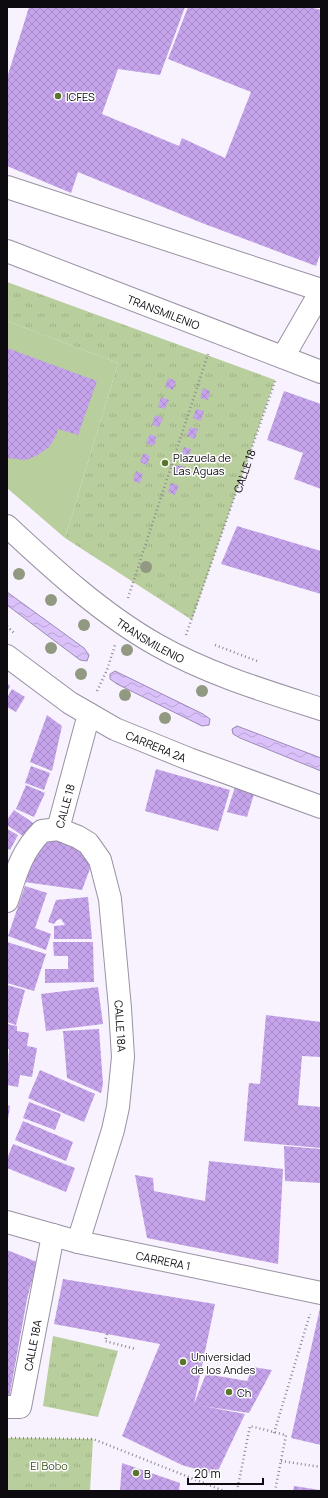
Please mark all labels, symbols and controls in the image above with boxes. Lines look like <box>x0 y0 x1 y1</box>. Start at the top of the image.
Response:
place label: ICFES <box>66 89 95 104</box>
marker: ICFES <box>53 91 63 101</box>
street label: TRANSMILENIO <box>125 291 202 332</box>
street label: CALLE 18 <box>229 447 258 495</box>
place label: Plazuela de Las Aguas <box>173 450 232 478</box>
marker: Plazuela de Las Aguas <box>160 458 170 468</box>
street label: TRANSMILENIO <box>114 614 187 666</box>
street label: CARRERA 2A <box>124 727 189 765</box>
street label: CALLE 18 <box>51 782 77 830</box>
street label: CALLE 18A <box>112 999 130 1052</box>
street label: CARRERA 1 <box>135 1247 192 1273</box>
street label: CALLE 18A <box>20 1318 44 1372</box>
place label: Universidad de los Andes <box>191 1349 256 1377</box>
marker: Universidad de los Andes <box>178 1357 188 1367</box>
place label: Ch <box>237 1385 251 1400</box>
marker: Ch <box>224 1387 234 1397</box>
park label: El Bobo <box>30 1458 68 1473</box>
scale bar <box>188 1460 263 1486</box>
text: 20 m <box>194 1465 221 1482</box>
place label: B <box>144 1466 151 1481</box>
marker: B <box>131 1468 141 1478</box>

